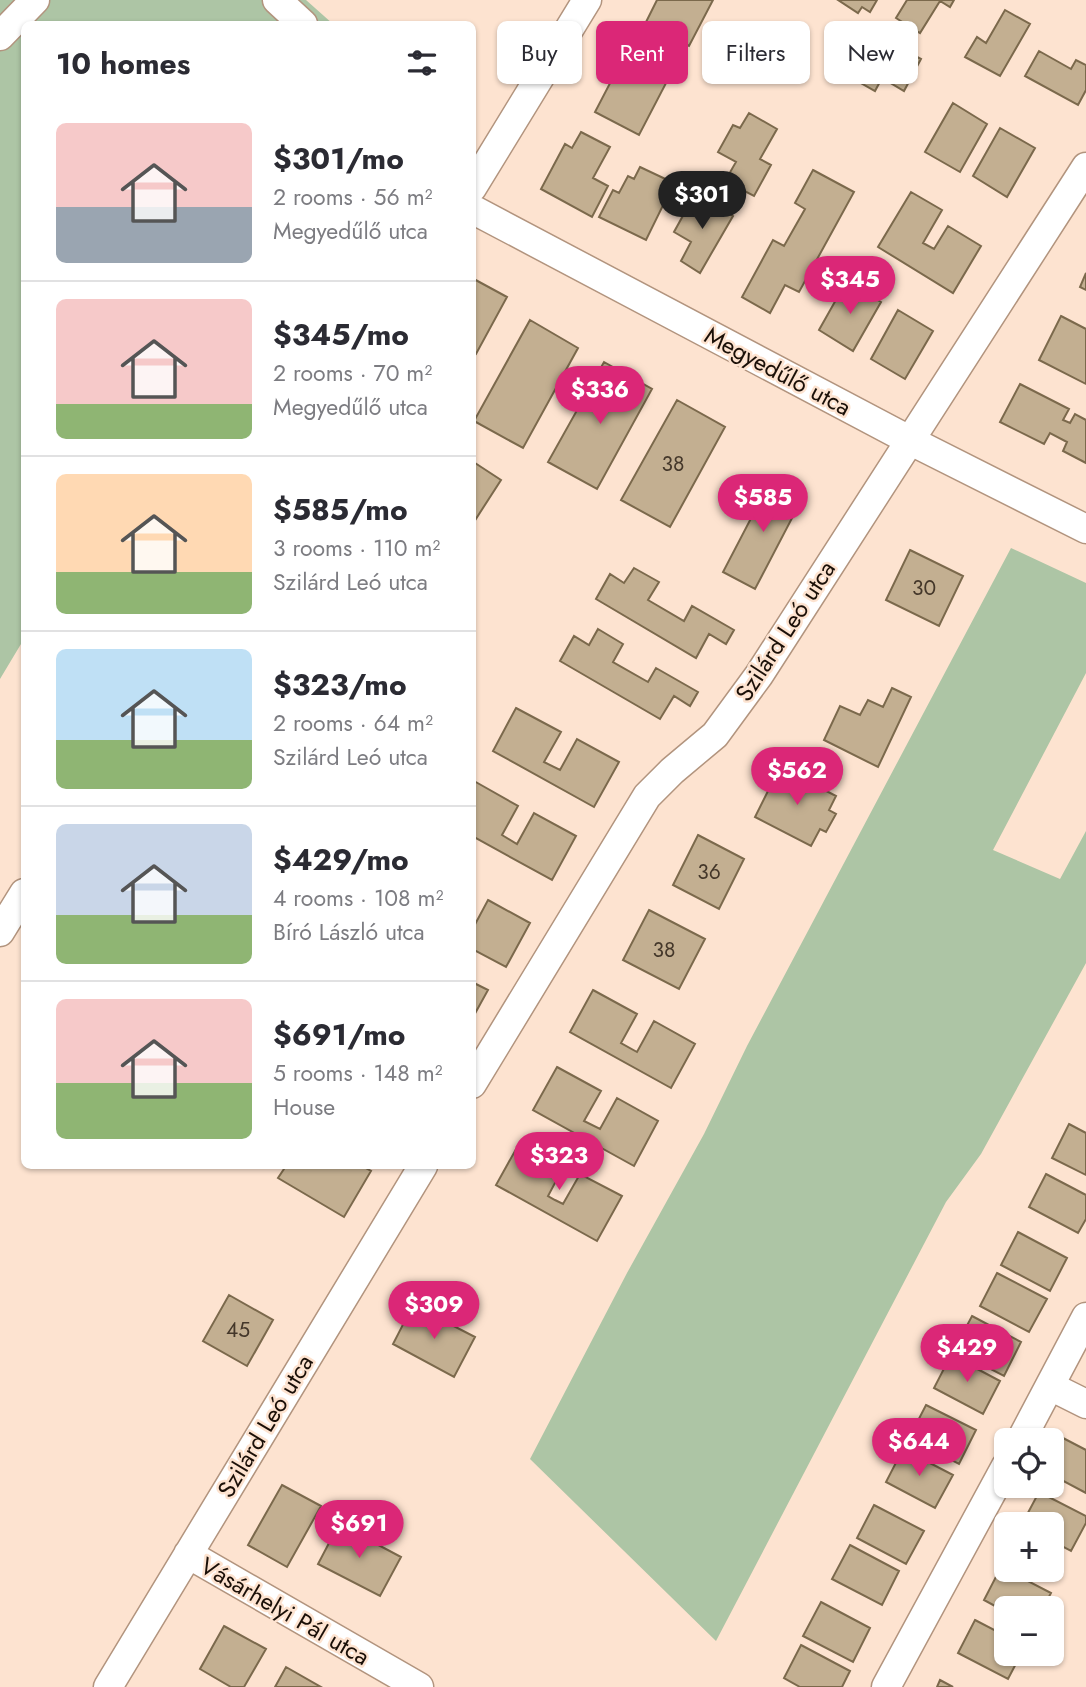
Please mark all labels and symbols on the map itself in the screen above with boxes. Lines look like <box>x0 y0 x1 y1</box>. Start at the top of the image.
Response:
pin: $301 <box>661 172 743 231</box>
pin: $345 <box>809 256 891 316</box>
street label: Megyedűlő utca <box>698 318 858 424</box>
pin: $336 <box>559 366 641 426</box>
house number: 38 <box>662 449 684 479</box>
pin: $585 <box>722 475 804 534</box>
street label: Szilárd Leó utca <box>726 554 844 708</box>
house number: 30 <box>912 573 936 603</box>
pin: $562 <box>756 748 838 807</box>
house number: 36 <box>697 857 721 887</box>
house number: 38 <box>653 935 675 965</box>
pin: $323 <box>518 1132 600 1192</box>
pin: $309 <box>393 1282 475 1341</box>
house number: 45 <box>226 1315 250 1345</box>
pin: $429 <box>926 1324 1008 1384</box>
street label: Szilárd Leó utca <box>208 1348 322 1504</box>
pin: $644 <box>878 1418 960 1478</box>
pin: $691 <box>318 1500 400 1560</box>
street label: Vásárhelyi Pál utca <box>194 1548 376 1674</box>

